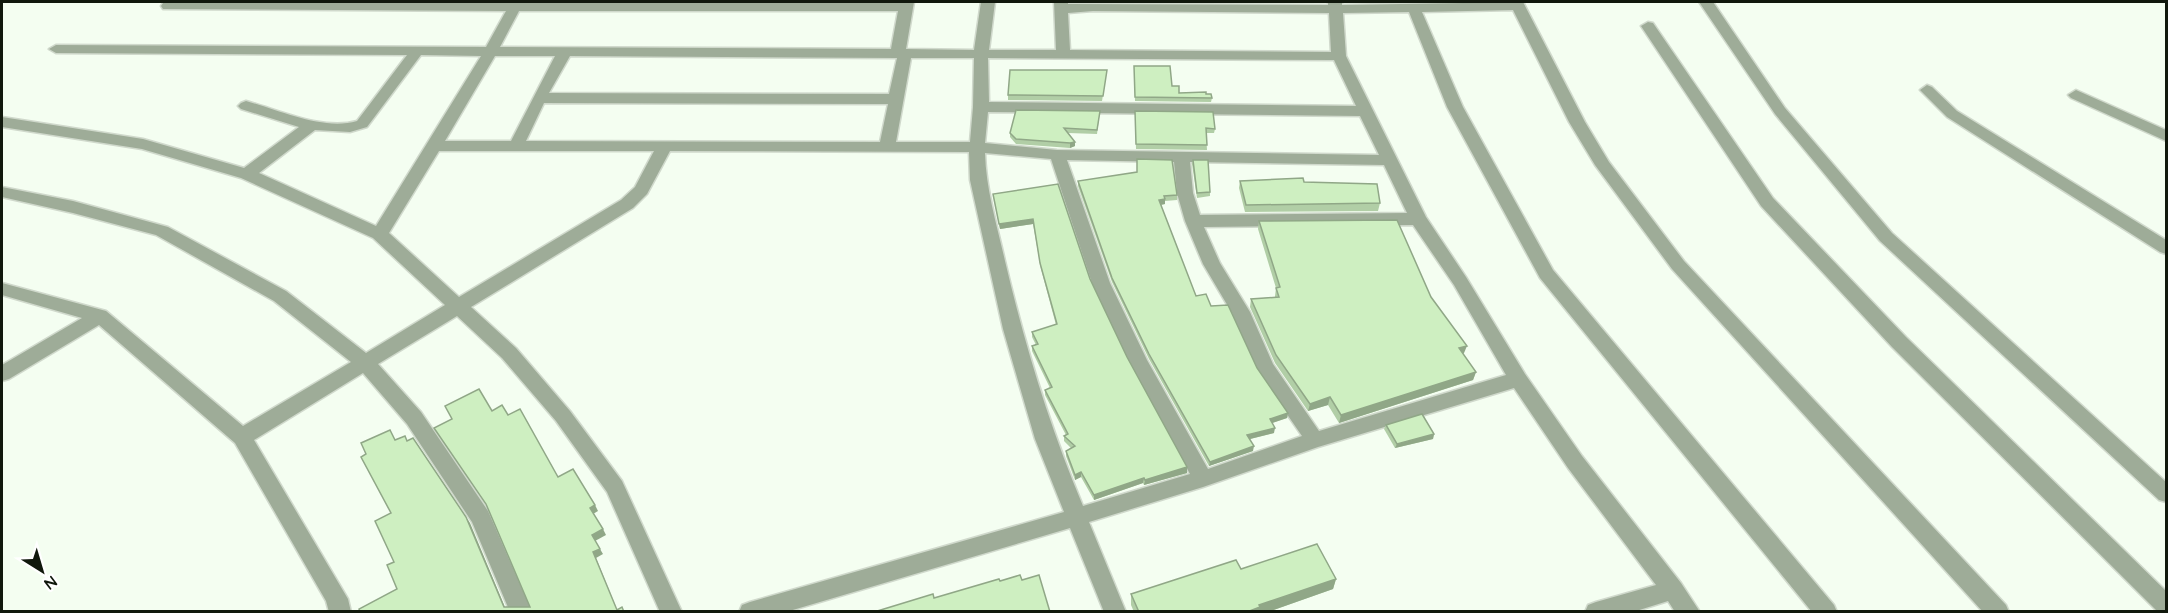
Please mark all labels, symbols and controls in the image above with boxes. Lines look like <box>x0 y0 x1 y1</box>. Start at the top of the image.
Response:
north arrow <box>12 541 72 601</box>
text: N <box>40 571 62 595</box>

